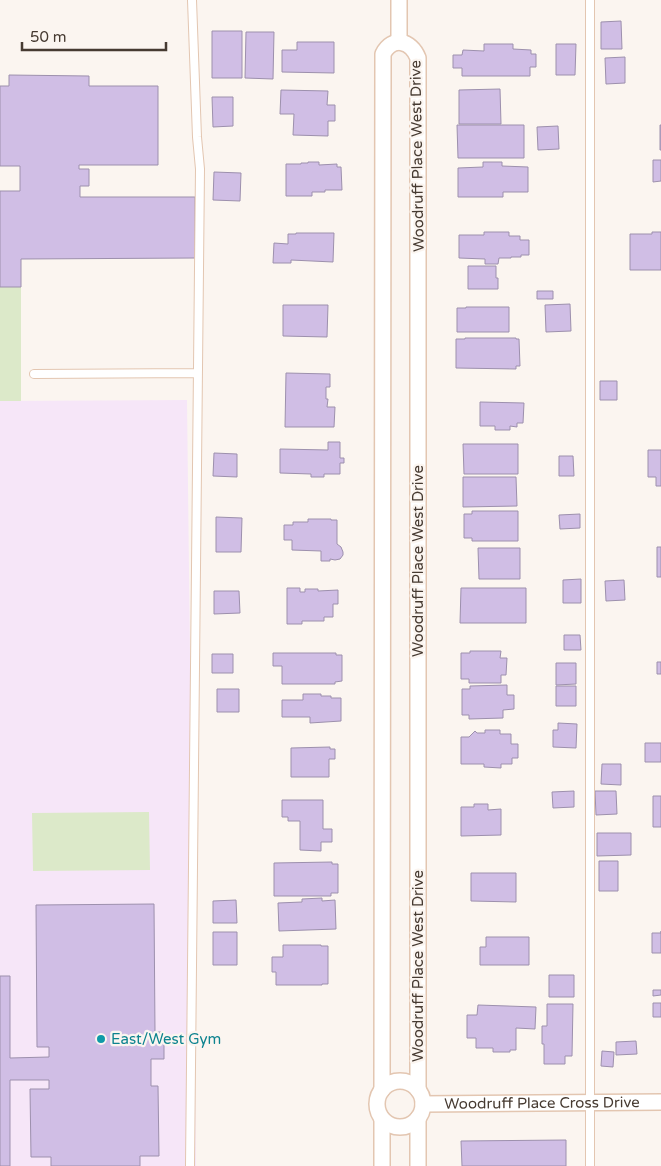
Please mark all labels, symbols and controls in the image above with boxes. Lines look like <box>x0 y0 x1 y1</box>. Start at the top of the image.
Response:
scale bar <box>22 20 166 52</box>
text: 50 m <box>30 28 67 46</box>
street label: Woodruff Place West Drive <box>406 60 428 252</box>
street label: Woodruff Place West Drive <box>409 465 427 657</box>
street label: Woodruff Place West Drive <box>409 870 427 1062</box>
place label: East/West Gym <box>111 1030 221 1048</box>
marker: East/West Gym <box>95 1033 107 1045</box>
street label: Woodruff Place Cross Drive <box>444 1093 640 1113</box>

